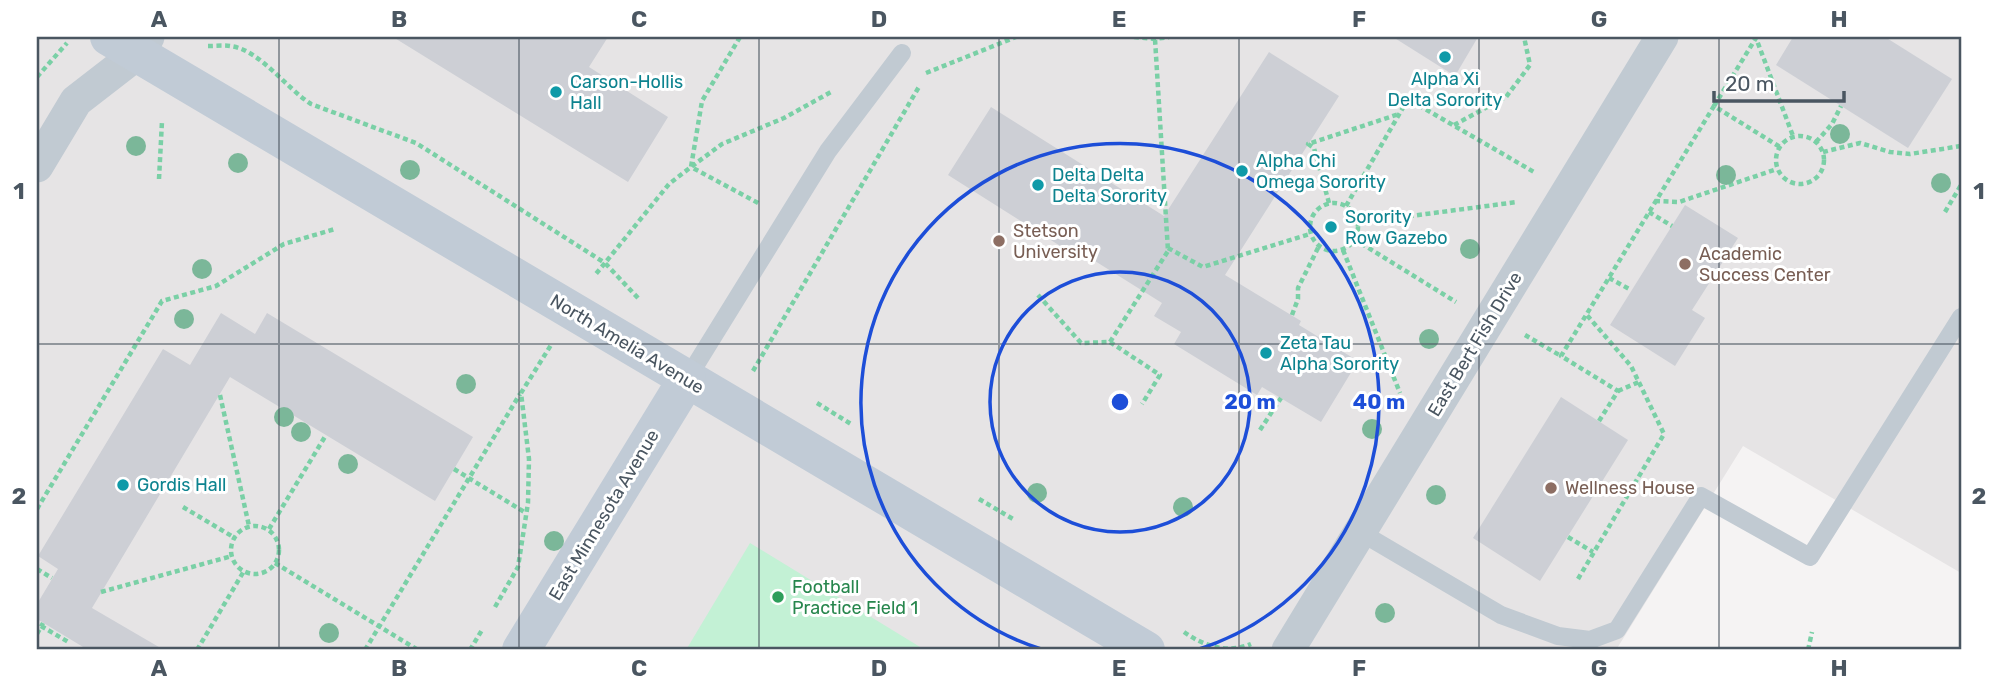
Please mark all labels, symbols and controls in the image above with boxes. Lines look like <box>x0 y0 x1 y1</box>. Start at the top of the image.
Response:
text: A <box>151 5 168 33</box>
text: B <box>391 5 407 33</box>
text: C <box>631 5 647 33</box>
text: D <box>871 5 887 33</box>
text: E <box>1112 5 1126 33</box>
text: F <box>1352 5 1366 33</box>
text: G <box>1591 5 1607 33</box>
text: H <box>1830 5 1848 33</box>
marker: Alpha Xi Delta Sorority <box>1437 49 1453 65</box>
scale bar <box>1714 60 1844 104</box>
place label: Alpha Xi Delta Sorority <box>1388 68 1503 111</box>
place label: Carson-Hollis Hall <box>570 71 683 114</box>
text: 20 m <box>1725 71 1774 96</box>
marker: Carson-Hollis Hall <box>548 84 564 100</box>
place label: Alpha Chi Omega Sorority <box>1256 150 1386 193</box>
marker: Alpha Chi Omega Sorority <box>1234 163 1250 179</box>
place label: Delta Delta Delta Sorority <box>1052 164 1167 207</box>
text: 1 <box>13 177 25 205</box>
marker: Delta Delta Delta Sorority <box>1030 177 1046 193</box>
text: 1 <box>1973 177 1985 205</box>
place label: Sorority Row Gazebo <box>1345 206 1448 249</box>
marker: Sorority Row Gazebo <box>1323 219 1339 235</box>
place label: Stetson University <box>1013 220 1098 263</box>
marker: Stetson University <box>991 233 1007 249</box>
place label: Academic Success Center <box>1699 243 1831 286</box>
marker: Academic Success Center <box>1677 256 1693 272</box>
street label: East Bert Fish Drive <box>1423 268 1527 420</box>
street label: North Amelia Avenue <box>546 289 708 399</box>
place label: Zeta Tau Alpha Sorority <box>1280 332 1399 375</box>
marker: Zeta Tau Alpha Sorority <box>1258 345 1274 361</box>
text: 20 m <box>1224 389 1276 414</box>
text: 40 m <box>1353 389 1405 414</box>
centre of rings <box>1108 390 1132 414</box>
street label: East Minnesota Avenue <box>544 426 664 604</box>
place label: Gordis Hall <box>137 474 226 496</box>
marker: Gordis Hall <box>115 477 131 493</box>
place label: Wellness House <box>1565 477 1695 499</box>
marker: Wellness House <box>1543 480 1559 496</box>
text: 2 <box>12 482 26 510</box>
text: 2 <box>1972 482 1986 510</box>
place label: Football Practice Field 1 <box>792 576 918 619</box>
marker: Football Practice Field 1 <box>770 589 786 605</box>
text: A <box>151 654 168 682</box>
text: B <box>391 654 407 682</box>
text: C <box>631 654 647 682</box>
text: D <box>871 654 887 682</box>
text: E <box>1112 654 1126 682</box>
text: F <box>1352 654 1366 682</box>
text: G <box>1591 654 1607 682</box>
text: H <box>1830 654 1848 682</box>

